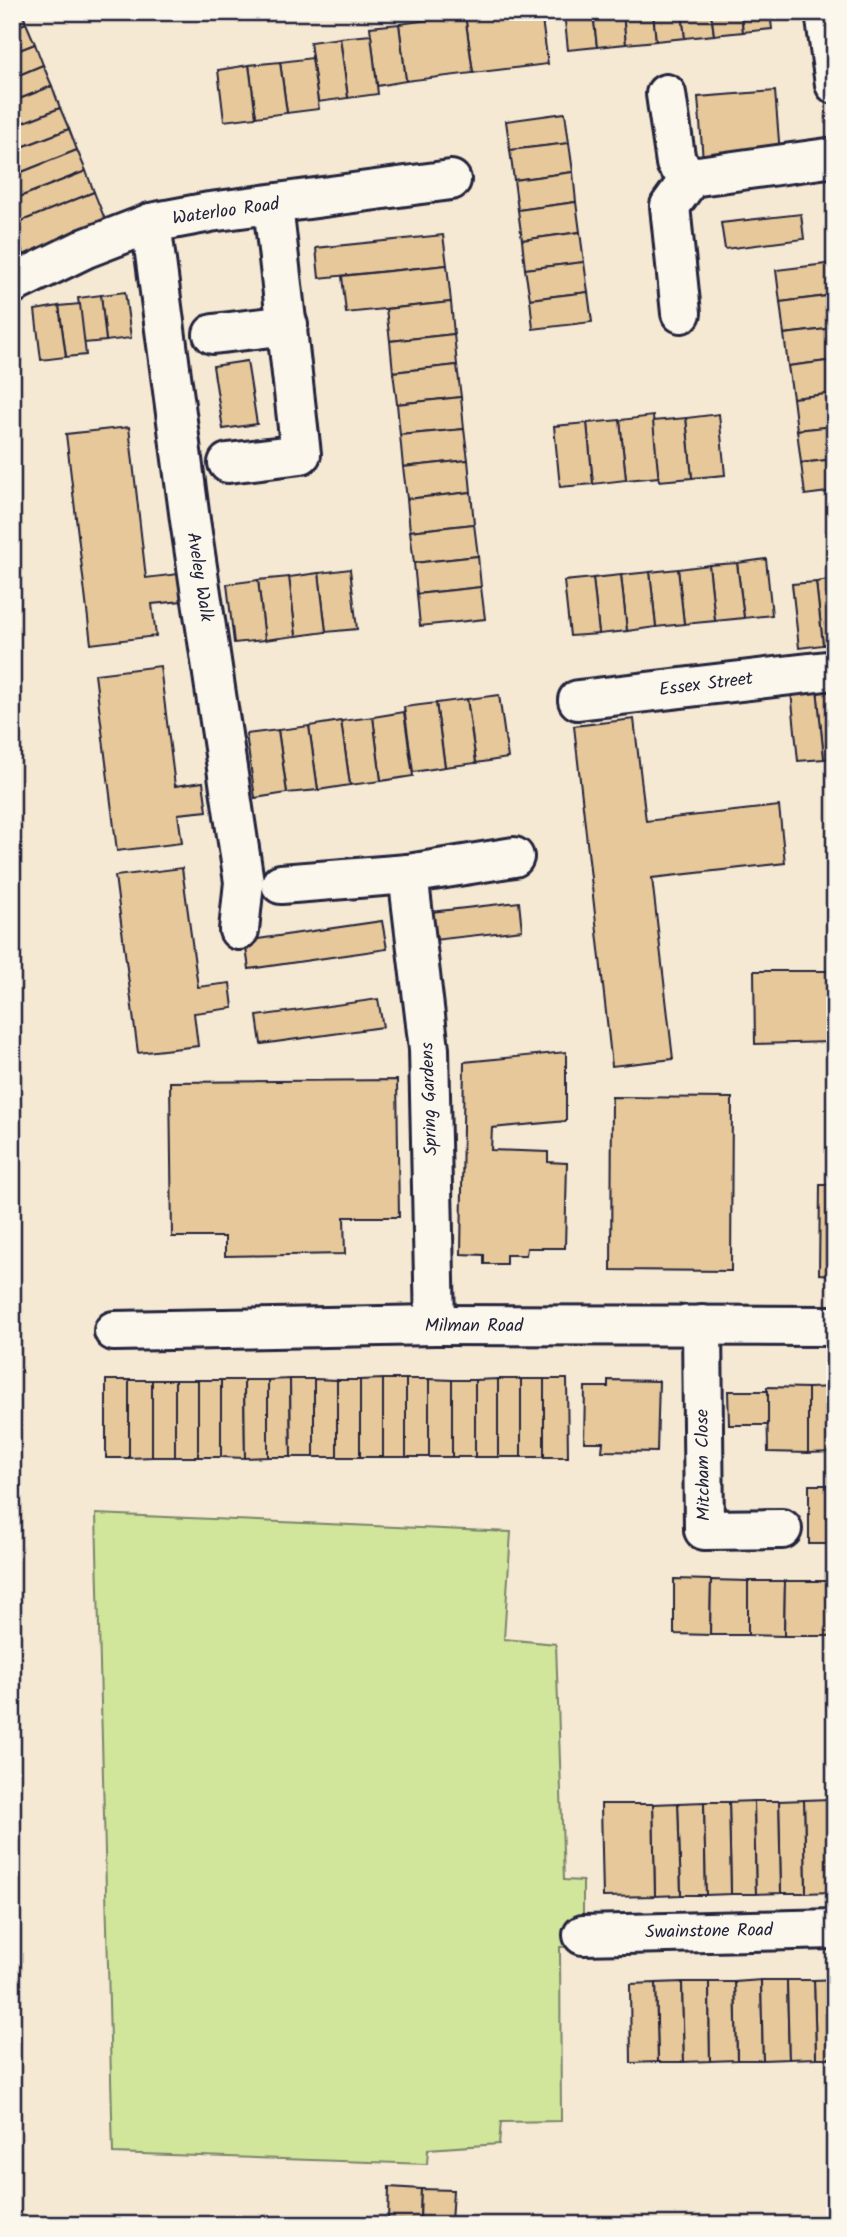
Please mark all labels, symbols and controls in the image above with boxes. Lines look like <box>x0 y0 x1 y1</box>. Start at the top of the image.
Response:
street label: Waterloo Road <box>171 190 282 234</box>
street label: Aveley Walk <box>178 530 220 624</box>
street label: Essex Street <box>657 665 756 705</box>
street label: Spring Gardens <box>414 1041 446 1156</box>
street label: Milman Road <box>425 1312 524 1341</box>
street label: Mitcham Close <box>689 1409 719 1521</box>
street label: Swainstone Road <box>645 1916 774 1948</box>

